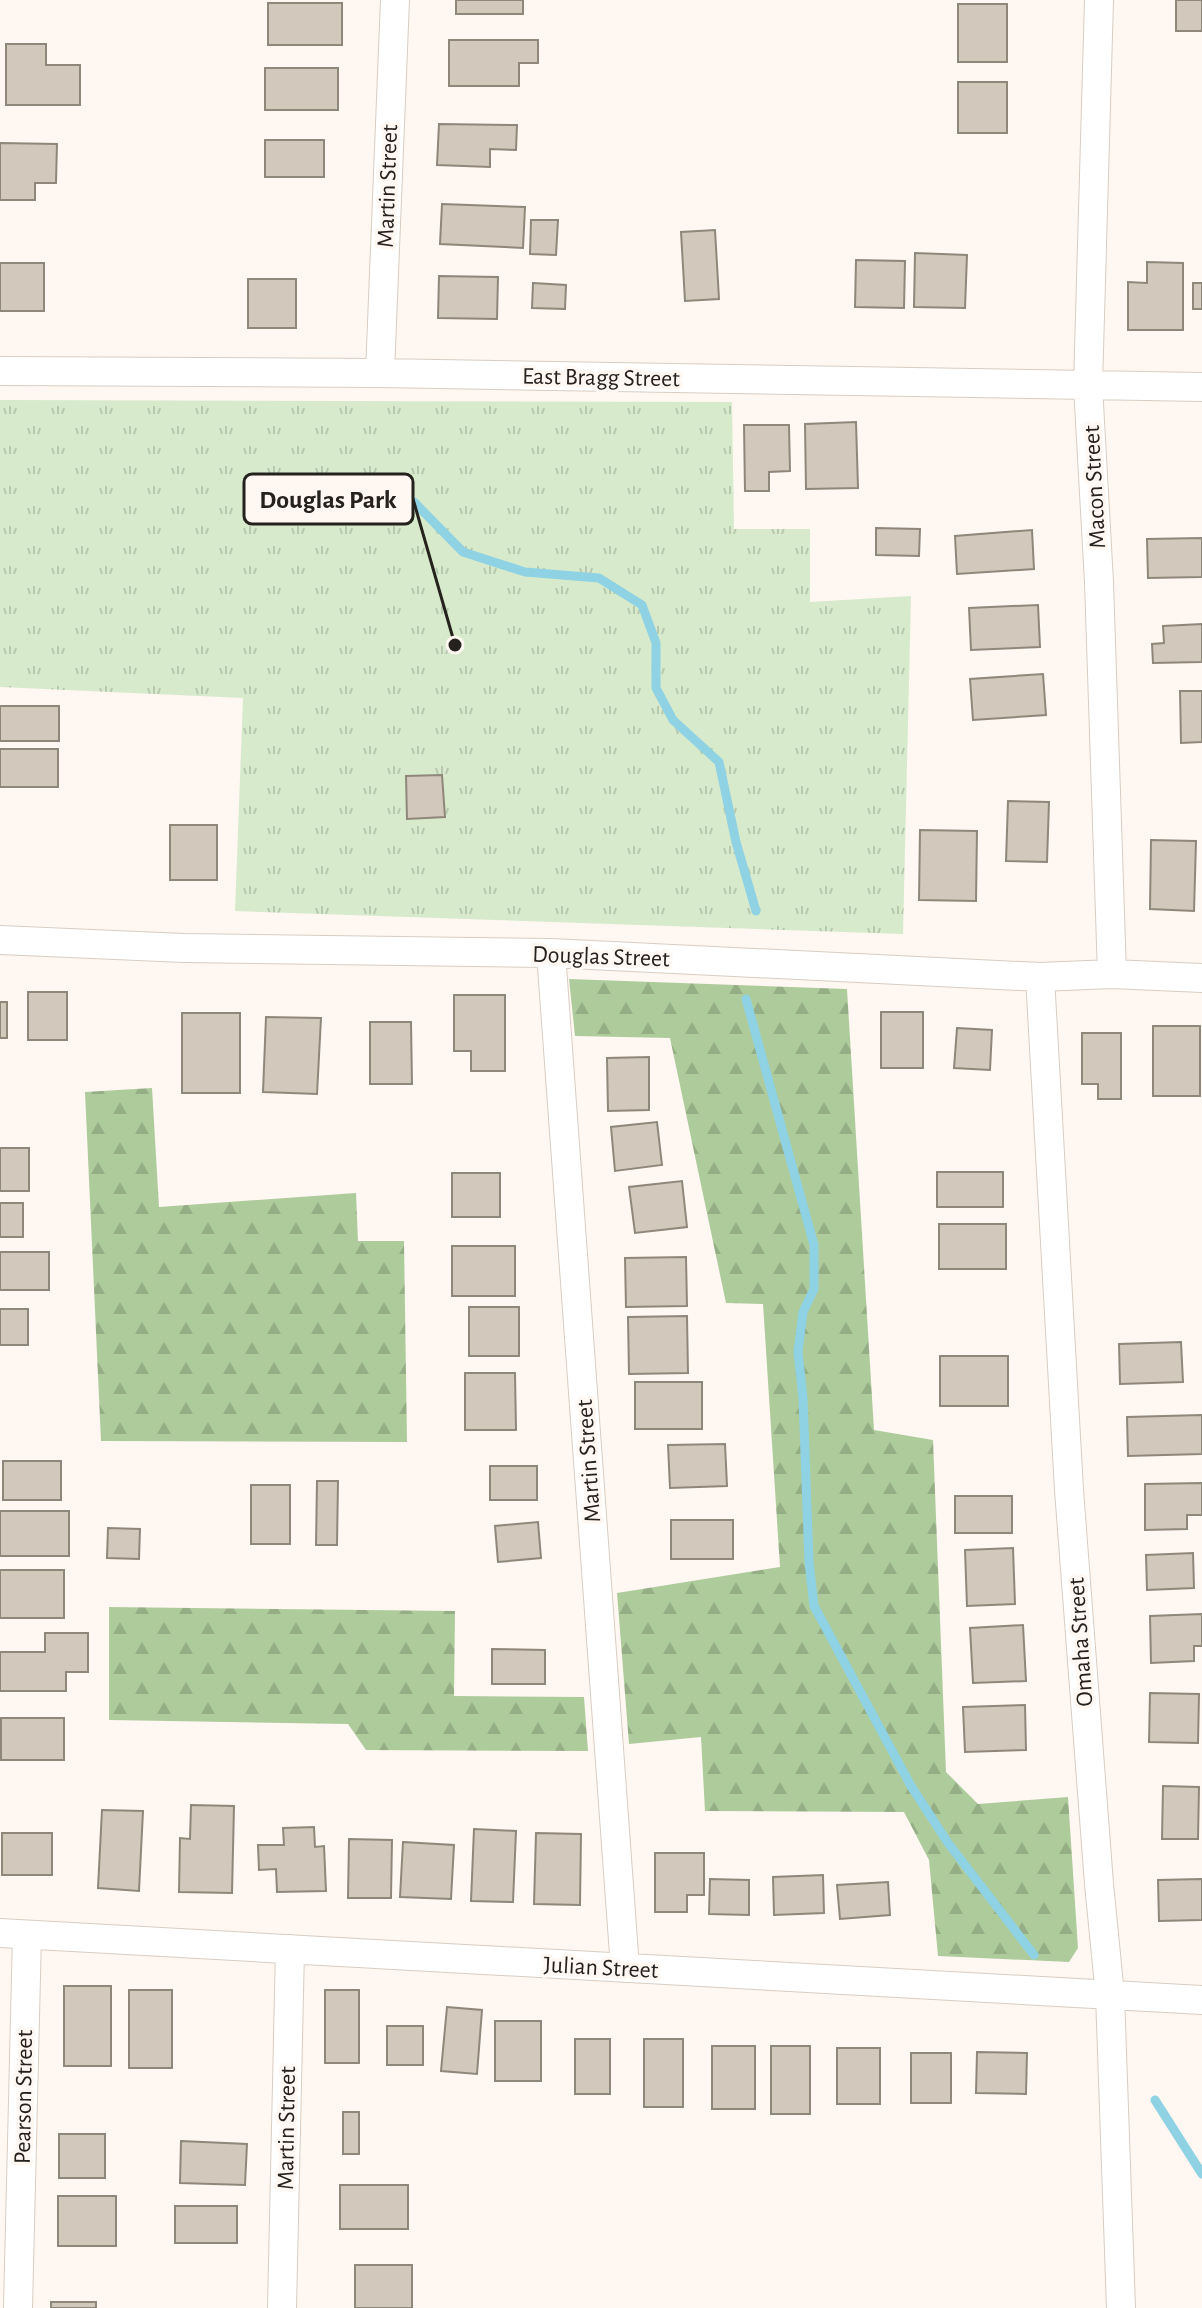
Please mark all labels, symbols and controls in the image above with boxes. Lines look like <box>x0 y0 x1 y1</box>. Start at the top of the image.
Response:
street label: Martin Street <box>374 124 402 248</box>
street label: East Bragg Street <box>522 365 680 391</box>
street label: Macon Street <box>1080 424 1110 549</box>
callout: Douglas Park <box>244 474 413 524</box>
text: Douglas Park <box>259 487 397 513</box>
street label: Douglas Street <box>532 943 670 971</box>
street label: Martin Street <box>573 1398 605 1523</box>
street label: Omaha Street <box>1064 1576 1097 1707</box>
street label: Julian Street <box>543 1953 659 1983</box>
street label: Pearson Street <box>11 2029 37 2164</box>
street label: Martin Street <box>274 2066 300 2190</box>

